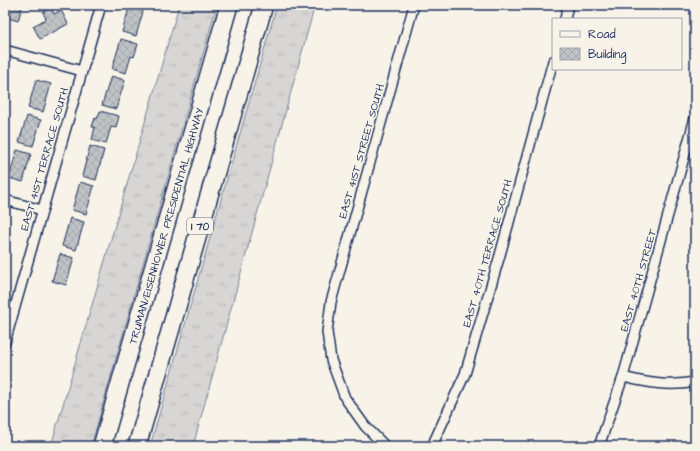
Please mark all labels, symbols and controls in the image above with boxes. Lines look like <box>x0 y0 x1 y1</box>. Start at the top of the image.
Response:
legend <box>552 18 682 70</box>
text: Road <box>588 26 616 43</box>
text: Building <box>588 46 626 64</box>
street label: EAST 41ST STREET SOUTH <box>335 82 388 220</box>
street label: EAST 41ST TERRACE SOUTH <box>17 86 72 232</box>
street label: TRUMAN/EISENHOWER PRESIDENTIAL HIGHWAY <box>126 106 207 346</box>
street label: EAST 40TH TERRACE SOUTH <box>459 177 516 329</box>
road number: I 70 <box>187 218 213 234</box>
street label: EAST 40TH STREET <box>617 227 660 333</box>

